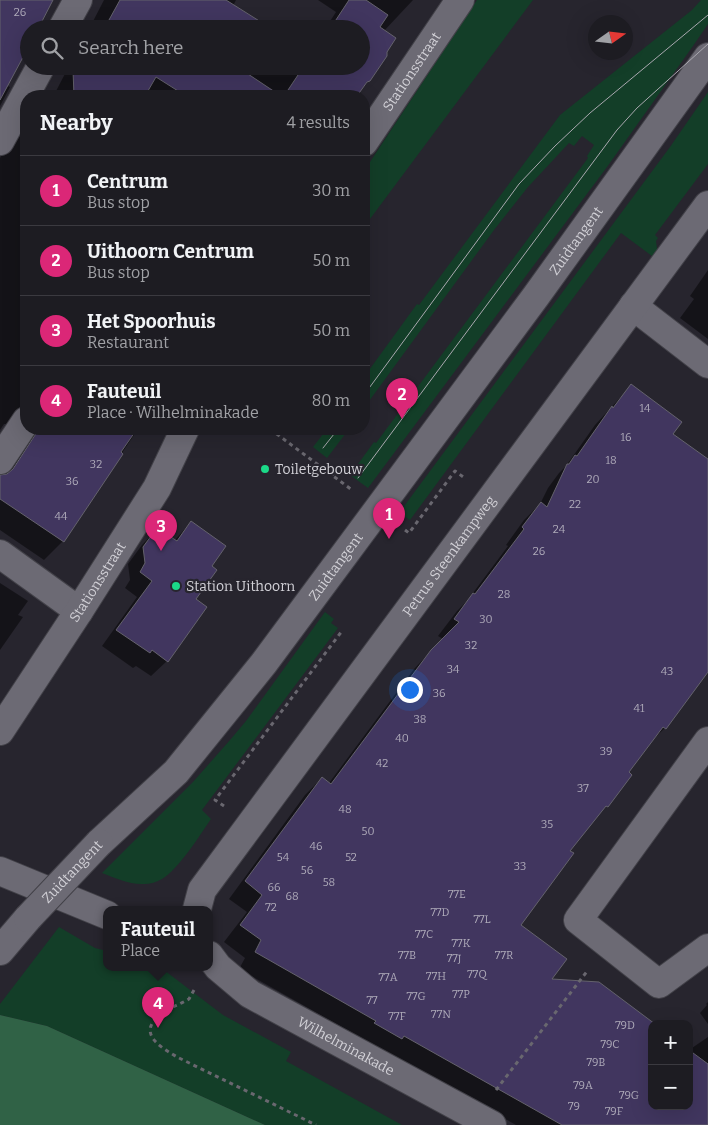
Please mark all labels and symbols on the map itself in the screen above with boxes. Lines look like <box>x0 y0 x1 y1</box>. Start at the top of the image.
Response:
house number: 26 <box>14 6 26 19</box>
north arrow <box>588 15 633 60</box>
street label: Stationsstraat <box>379 29 445 115</box>
street label: Zuidtangent <box>546 203 607 278</box>
pin: 2 <box>386 378 418 419</box>
house number: 14 <box>640 402 651 415</box>
house number: 16 <box>621 431 631 444</box>
house number: 18 <box>605 454 617 467</box>
house number: 32 <box>90 458 102 471</box>
place label: Toiletgebouw <box>275 461 363 478</box>
marker: Toiletgebouw <box>259 463 271 475</box>
house number: 20 <box>586 473 600 486</box>
house number: 36 <box>66 475 78 488</box>
street label: Petrus Steenkampweg <box>399 492 499 620</box>
pin: 1 <box>373 498 405 539</box>
house number: 22 <box>569 498 581 511</box>
house number: 44 <box>55 510 68 523</box>
pin: 3 <box>145 510 177 551</box>
house number: 24 <box>553 523 566 536</box>
street label: Zuidtangent <box>305 529 367 604</box>
street label: Stationsstraat <box>66 539 130 626</box>
house number: 26 <box>533 545 545 558</box>
place label: Station Uithoorn <box>186 578 295 595</box>
marker: Station Uithoorn <box>170 580 182 592</box>
house number: 28 <box>498 588 510 601</box>
house number: 30 <box>479 613 493 626</box>
house number: 32 <box>465 639 477 652</box>
house number: 34 <box>447 663 460 676</box>
house number: 43 <box>661 665 673 678</box>
your location <box>397 677 423 703</box>
house number: 36 <box>433 687 445 700</box>
house number: 41 <box>634 702 645 715</box>
house number: 38 <box>414 713 426 726</box>
house number: 40 <box>395 732 409 745</box>
house number: 39 <box>600 745 612 758</box>
house number: 42 <box>376 757 388 770</box>
house number: 37 <box>577 782 589 795</box>
house number: 48 <box>338 803 352 816</box>
house number: 35 <box>541 818 553 831</box>
house number: 50 <box>362 825 374 838</box>
street label: Zuidtangent <box>39 837 106 907</box>
house number: 46 <box>310 840 322 853</box>
house number: 54 <box>277 851 290 864</box>
house number: 52 <box>345 851 357 864</box>
house number: 33 <box>514 860 526 873</box>
house number: 56 <box>301 864 313 877</box>
house number: 58 <box>323 876 335 889</box>
house number: 66 <box>268 881 280 894</box>
house number: 77E <box>448 888 466 901</box>
house number: 68 <box>285 890 299 903</box>
house number: 72 <box>265 901 277 914</box>
house number: 77D <box>431 906 450 919</box>
house number: 77L <box>473 913 491 926</box>
house number: 77C <box>415 928 433 941</box>
house number: 77K <box>452 937 471 950</box>
house number: 77B <box>398 949 416 962</box>
house number: 77R <box>495 949 514 962</box>
house number: 77J <box>447 952 462 965</box>
house number: 77Q <box>467 968 487 981</box>
house number: 77H <box>426 970 446 983</box>
house number: 77A <box>379 971 398 984</box>
pin: 4 <box>142 987 174 1028</box>
house number: 77P <box>452 988 470 1001</box>
house number: 77G <box>406 990 426 1003</box>
house number: 77 <box>366 994 378 1007</box>
house number: 77N <box>431 1008 451 1021</box>
house number: 77F <box>388 1010 406 1023</box>
street label: Wilhelminakade <box>294 1013 397 1079</box>
house number: 79D <box>615 1019 635 1032</box>
house number: 79C <box>601 1038 619 1051</box>
house number: 79B <box>587 1056 605 1069</box>
house number: 79A <box>573 1079 593 1092</box>
house number: 79G <box>619 1089 639 1102</box>
house number: 79 <box>568 1100 580 1113</box>
house number: 79F <box>605 1105 623 1118</box>

